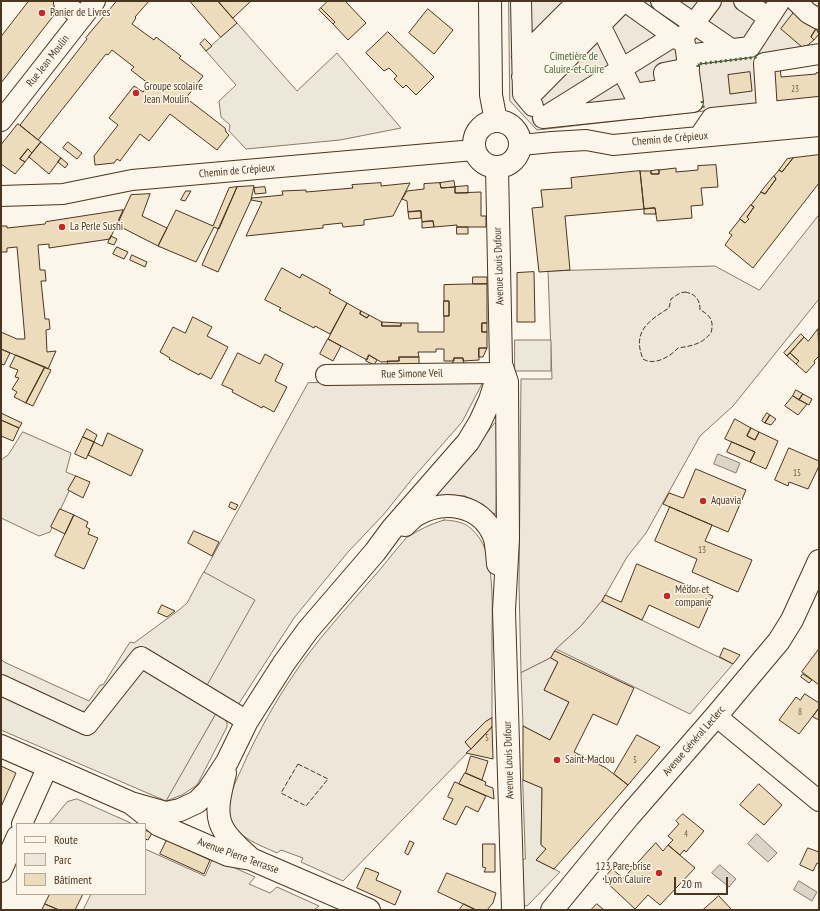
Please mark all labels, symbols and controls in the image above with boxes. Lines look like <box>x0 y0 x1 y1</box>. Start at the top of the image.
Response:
place label: Panier de Livres <box>50 6 110 20</box>
marker: Panier de Livres <box>37 8 47 18</box>
street label: Rue Jean Moulin <box>24 33 72 89</box>
park label: Cimetière de Caluire-et-Cuire <box>544 50 604 76</box>
place label: Groupe scolaire Jean Moulin <box>144 80 203 106</box>
house number: 23 <box>791 84 799 94</box>
marker: Groupe scolaire Jean Moulin <box>131 88 141 98</box>
street label: Chemin de Crépieux <box>631 129 709 149</box>
street label: Chemin de Crépieux <box>198 161 276 181</box>
place label: La Perle Sushi <box>70 220 123 234</box>
marker: La Perle Sushi <box>57 222 67 232</box>
street label: Avenue Louis Dufour <box>491 227 507 305</box>
street label: Rue Simone Veil <box>381 367 443 381</box>
house number: 15 <box>793 468 801 478</box>
place label: Aquavia <box>711 494 741 508</box>
marker: Aquavia <box>698 496 708 506</box>
house number: 13 <box>698 545 706 555</box>
place label: Médor et companie <box>675 583 712 609</box>
marker: Médor et companie <box>662 591 672 601</box>
street label: Avenue Général Leclerc <box>660 703 728 779</box>
house number: 8 <box>798 707 802 717</box>
street label: Avenue Louis Dufour <box>501 721 517 799</box>
house number: 5 <box>485 733 489 743</box>
place label: Saint-Maclou <box>565 753 615 767</box>
marker: Saint-Maclou <box>552 755 562 765</box>
house number: 5 <box>633 755 637 765</box>
legend <box>16 823 146 895</box>
house number: 4 <box>684 829 688 839</box>
text: Route <box>54 832 78 847</box>
street label: Avenue Pierre Terrasse <box>195 835 281 877</box>
text: Parc <box>54 852 71 867</box>
place label: 123 Pare-brise Lyon Caluire <box>596 860 651 886</box>
marker: 123 Pare-brise Lyon Caluire <box>654 868 664 878</box>
scale bar <box>676 869 730 895</box>
text: Bâtiment <box>54 872 92 887</box>
text: 20 m <box>681 876 702 891</box>

